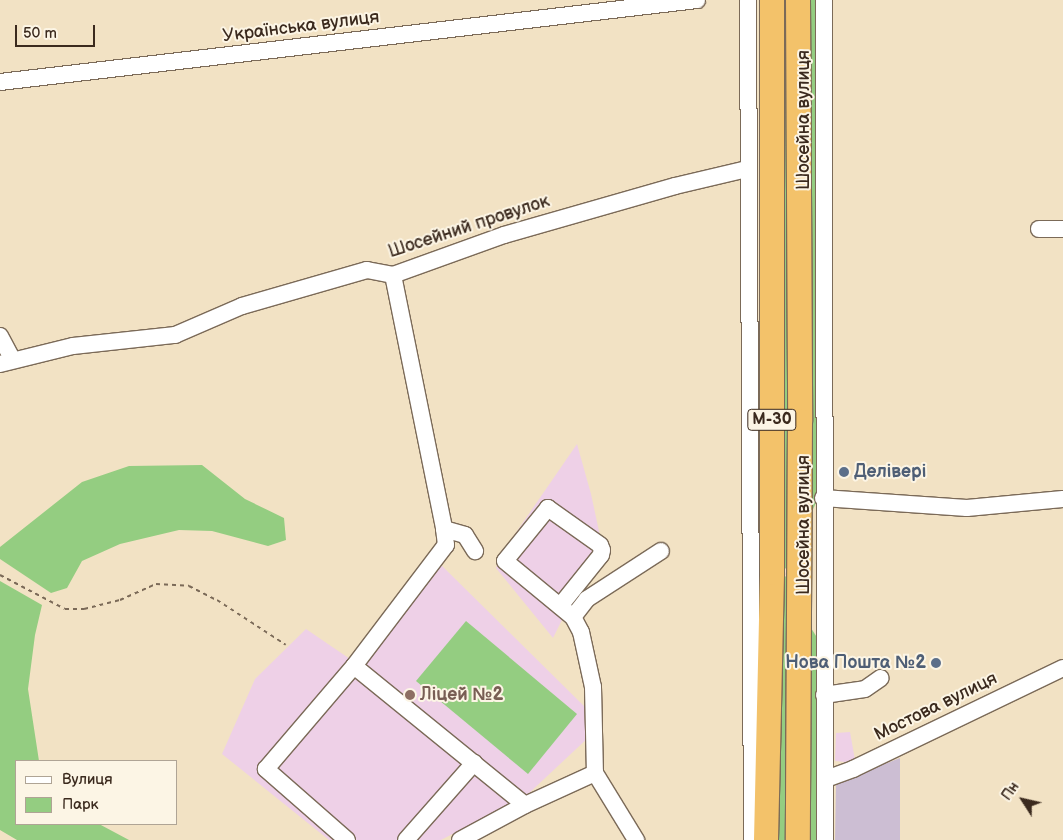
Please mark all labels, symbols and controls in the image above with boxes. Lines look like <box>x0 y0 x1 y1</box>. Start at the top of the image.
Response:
street label: Українська вулиця <box>221 7 381 47</box>
scale bar <box>18 15 98 47</box>
text: 50 m <box>23 24 57 43</box>
street label: Шосейна вулиця <box>793 50 815 190</box>
street label: Шосейний провулок <box>386 191 552 263</box>
road number: М-30 <box>747 406 797 434</box>
street label: Шосейна вулиця <box>793 455 815 595</box>
place label: Делівері <box>854 461 926 483</box>
marker: Делівері <box>838 466 850 478</box>
place label: Нова Пошта №2 <box>785 652 926 674</box>
marker: Нова Пошта №2 <box>930 657 942 669</box>
street label: Мостова вулиця <box>871 668 1001 746</box>
place label: Ліцей №2 <box>420 684 503 706</box>
marker: Ліцей №2 <box>404 689 416 701</box>
legend <box>15 760 178 825</box>
text: Вулиця <box>62 770 113 789</box>
north arrow <box>998 775 1048 825</box>
text: Пн <box>998 779 1023 804</box>
text: Парк <box>62 795 99 814</box>

